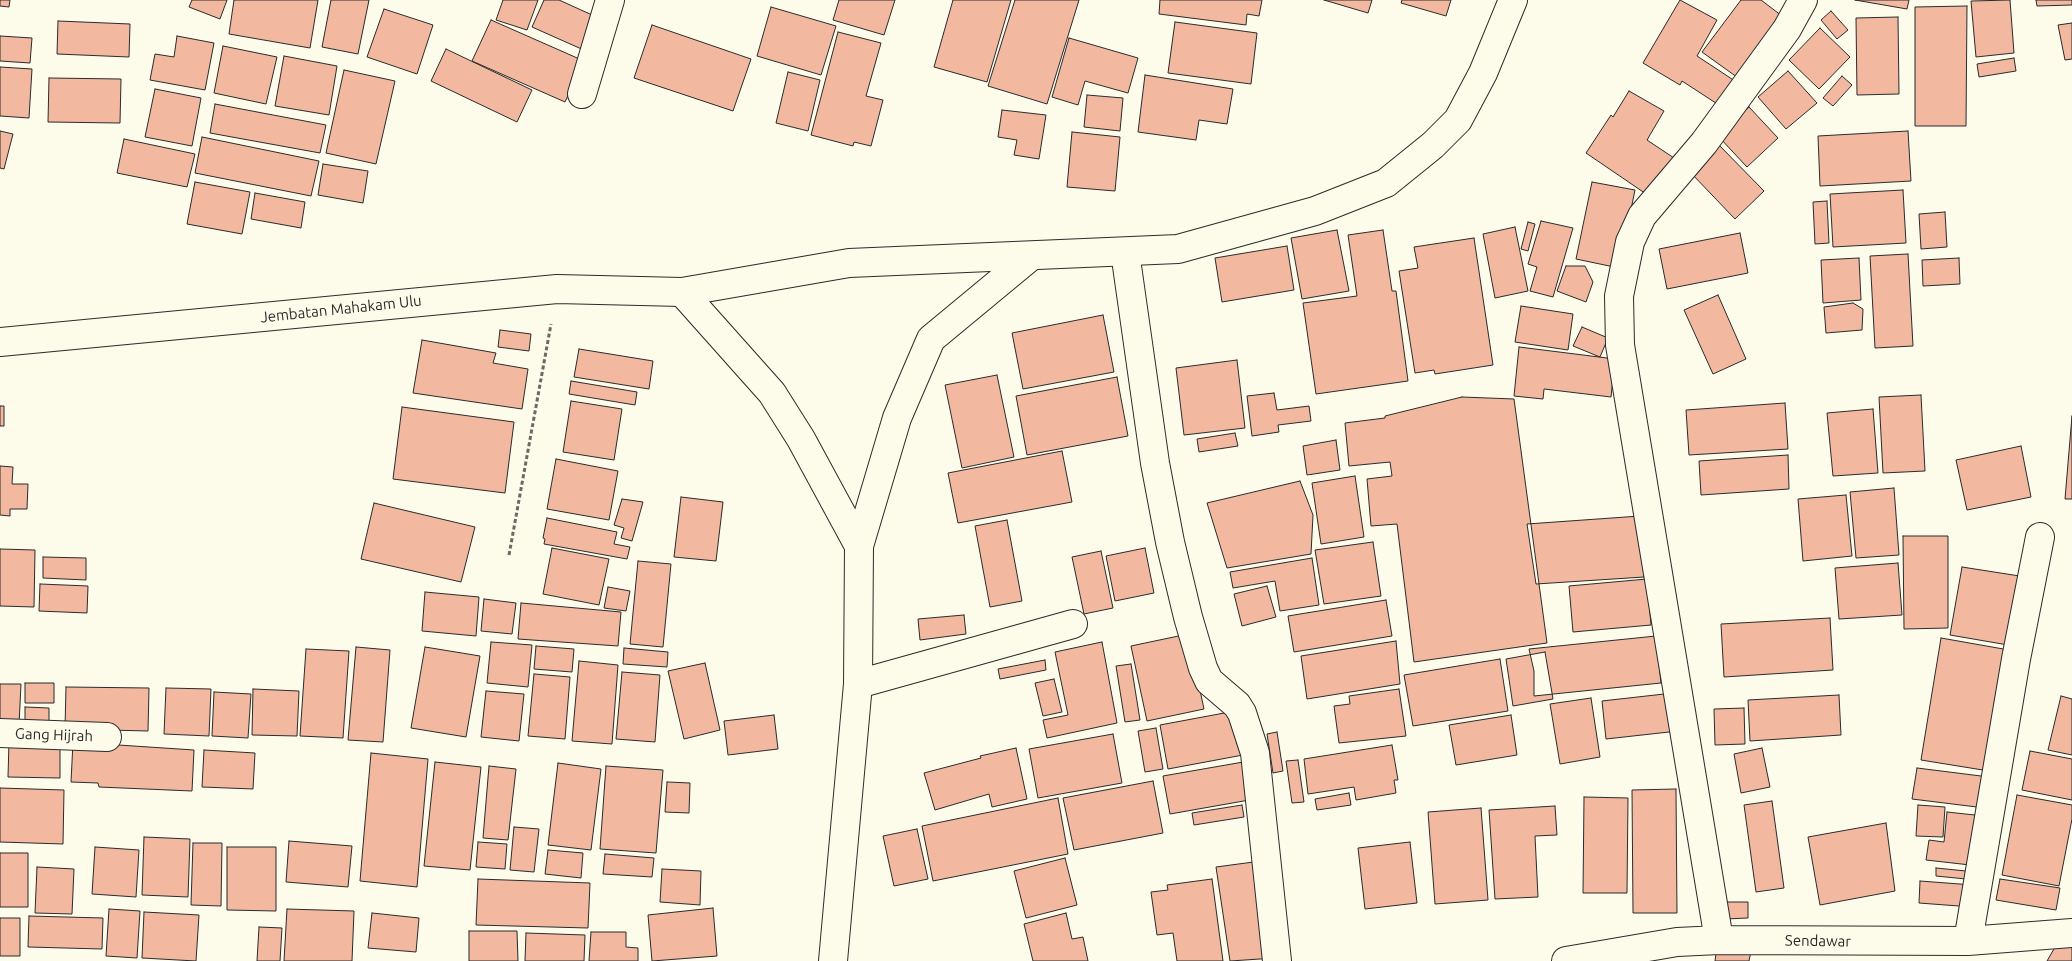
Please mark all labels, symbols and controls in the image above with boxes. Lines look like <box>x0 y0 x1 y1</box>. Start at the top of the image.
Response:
street label: Jembatan Mahakam Ulu <box>259 292 423 326</box>
street label: Gang Hijrah <box>15 725 93 745</box>
street label: Sendawar <box>1785 931 1851 951</box>

